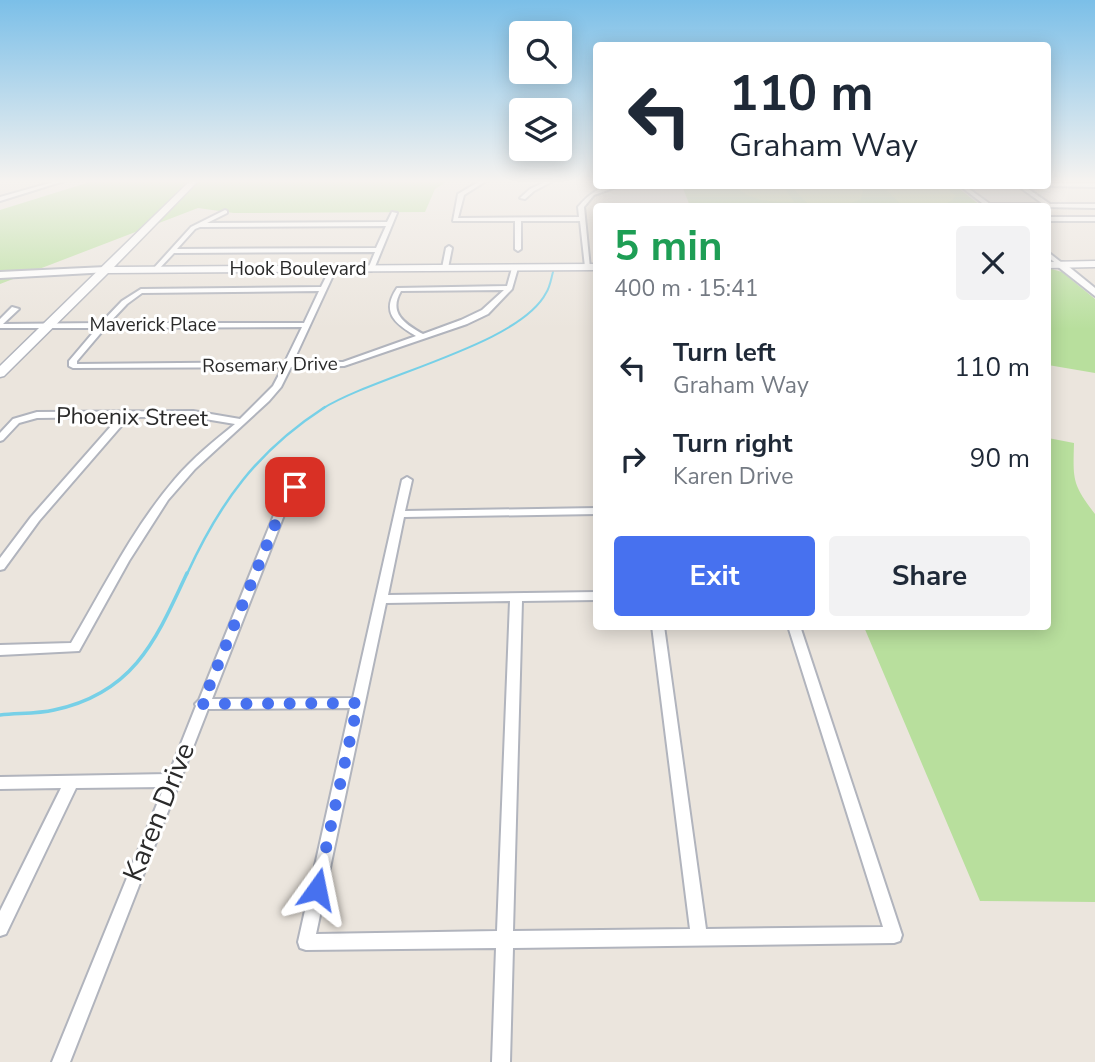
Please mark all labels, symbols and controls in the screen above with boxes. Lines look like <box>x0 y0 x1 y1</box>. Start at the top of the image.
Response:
map controls <box>509 21 572 161</box>
button: search <box>509 21 572 84</box>
text: 110 m <box>729 60 873 127</box>
icon: left <box>614 70 705 161</box>
button: layers <box>509 98 572 161</box>
text: Graham Way <box>729 124 918 167</box>
text: 5 min <box>614 218 723 275</box>
button: close <box>956 226 1030 300</box>
street label: Hook Boulevard <box>230 256 366 282</box>
text: 400 m · 15:41 <box>614 273 759 304</box>
street label: Maverick Place <box>90 312 216 338</box>
text: Turn left <box>673 335 776 370</box>
icon: left <box>614 349 652 387</box>
text: 110 m <box>954 350 1030 385</box>
street label: Rosemary Drive <box>202 351 338 379</box>
text: Graham Way <box>673 370 809 401</box>
street label: Phoenix Street <box>56 400 209 434</box>
text: Turn right <box>673 426 792 461</box>
icon: right <box>614 440 652 478</box>
text: 90 m <box>970 441 1030 476</box>
pin <box>265 457 325 517</box>
text: Karen Drive <box>673 461 793 492</box>
icon: arrive <box>276 468 314 506</box>
button: Exit <box>614 536 815 616</box>
button: Share <box>829 536 1030 616</box>
street label: Karen Drive <box>114 737 204 887</box>
position arrow <box>280 852 354 926</box>

